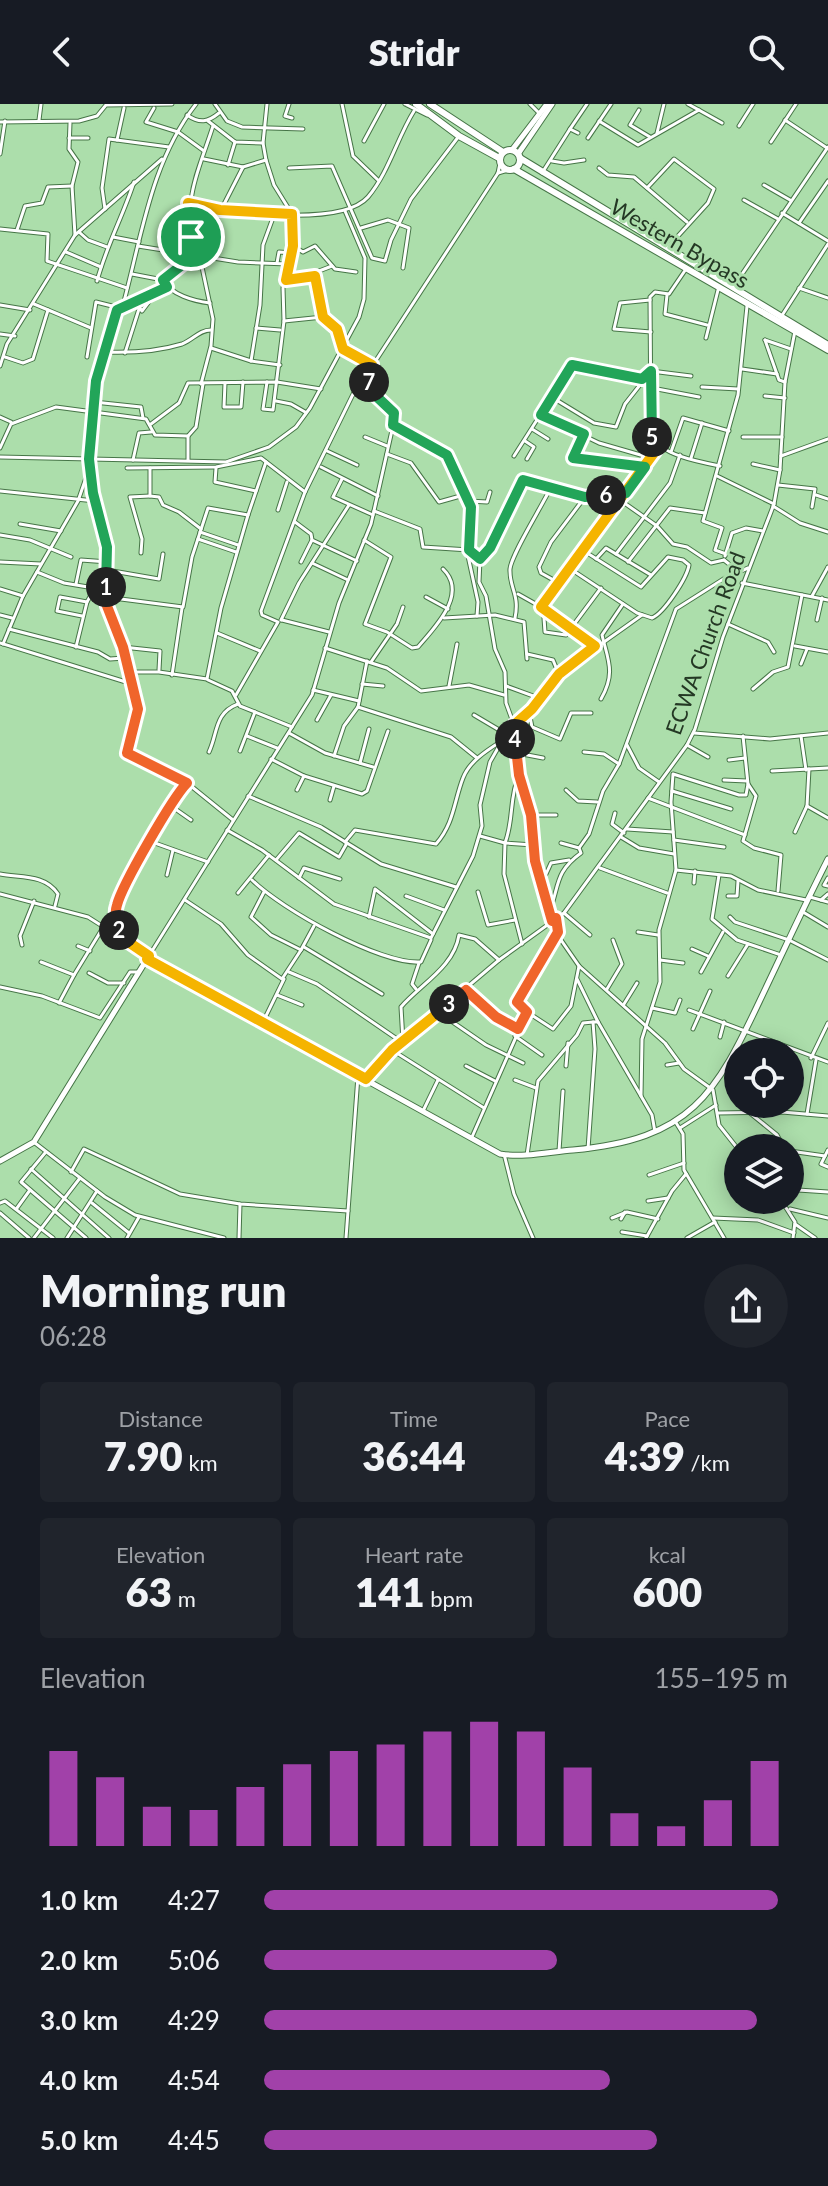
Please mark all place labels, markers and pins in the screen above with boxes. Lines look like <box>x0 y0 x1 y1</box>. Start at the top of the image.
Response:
pin <box>157 203 225 271</box>
pin: 7 <box>349 362 389 402</box>
pin: 5 <box>632 417 672 457</box>
pin: 6 <box>586 475 626 515</box>
pin: 1 <box>86 567 126 607</box>
pin: 4 <box>495 719 535 759</box>
pin: 2 <box>99 910 139 950</box>
pin: 3 <box>429 984 469 1024</box>

